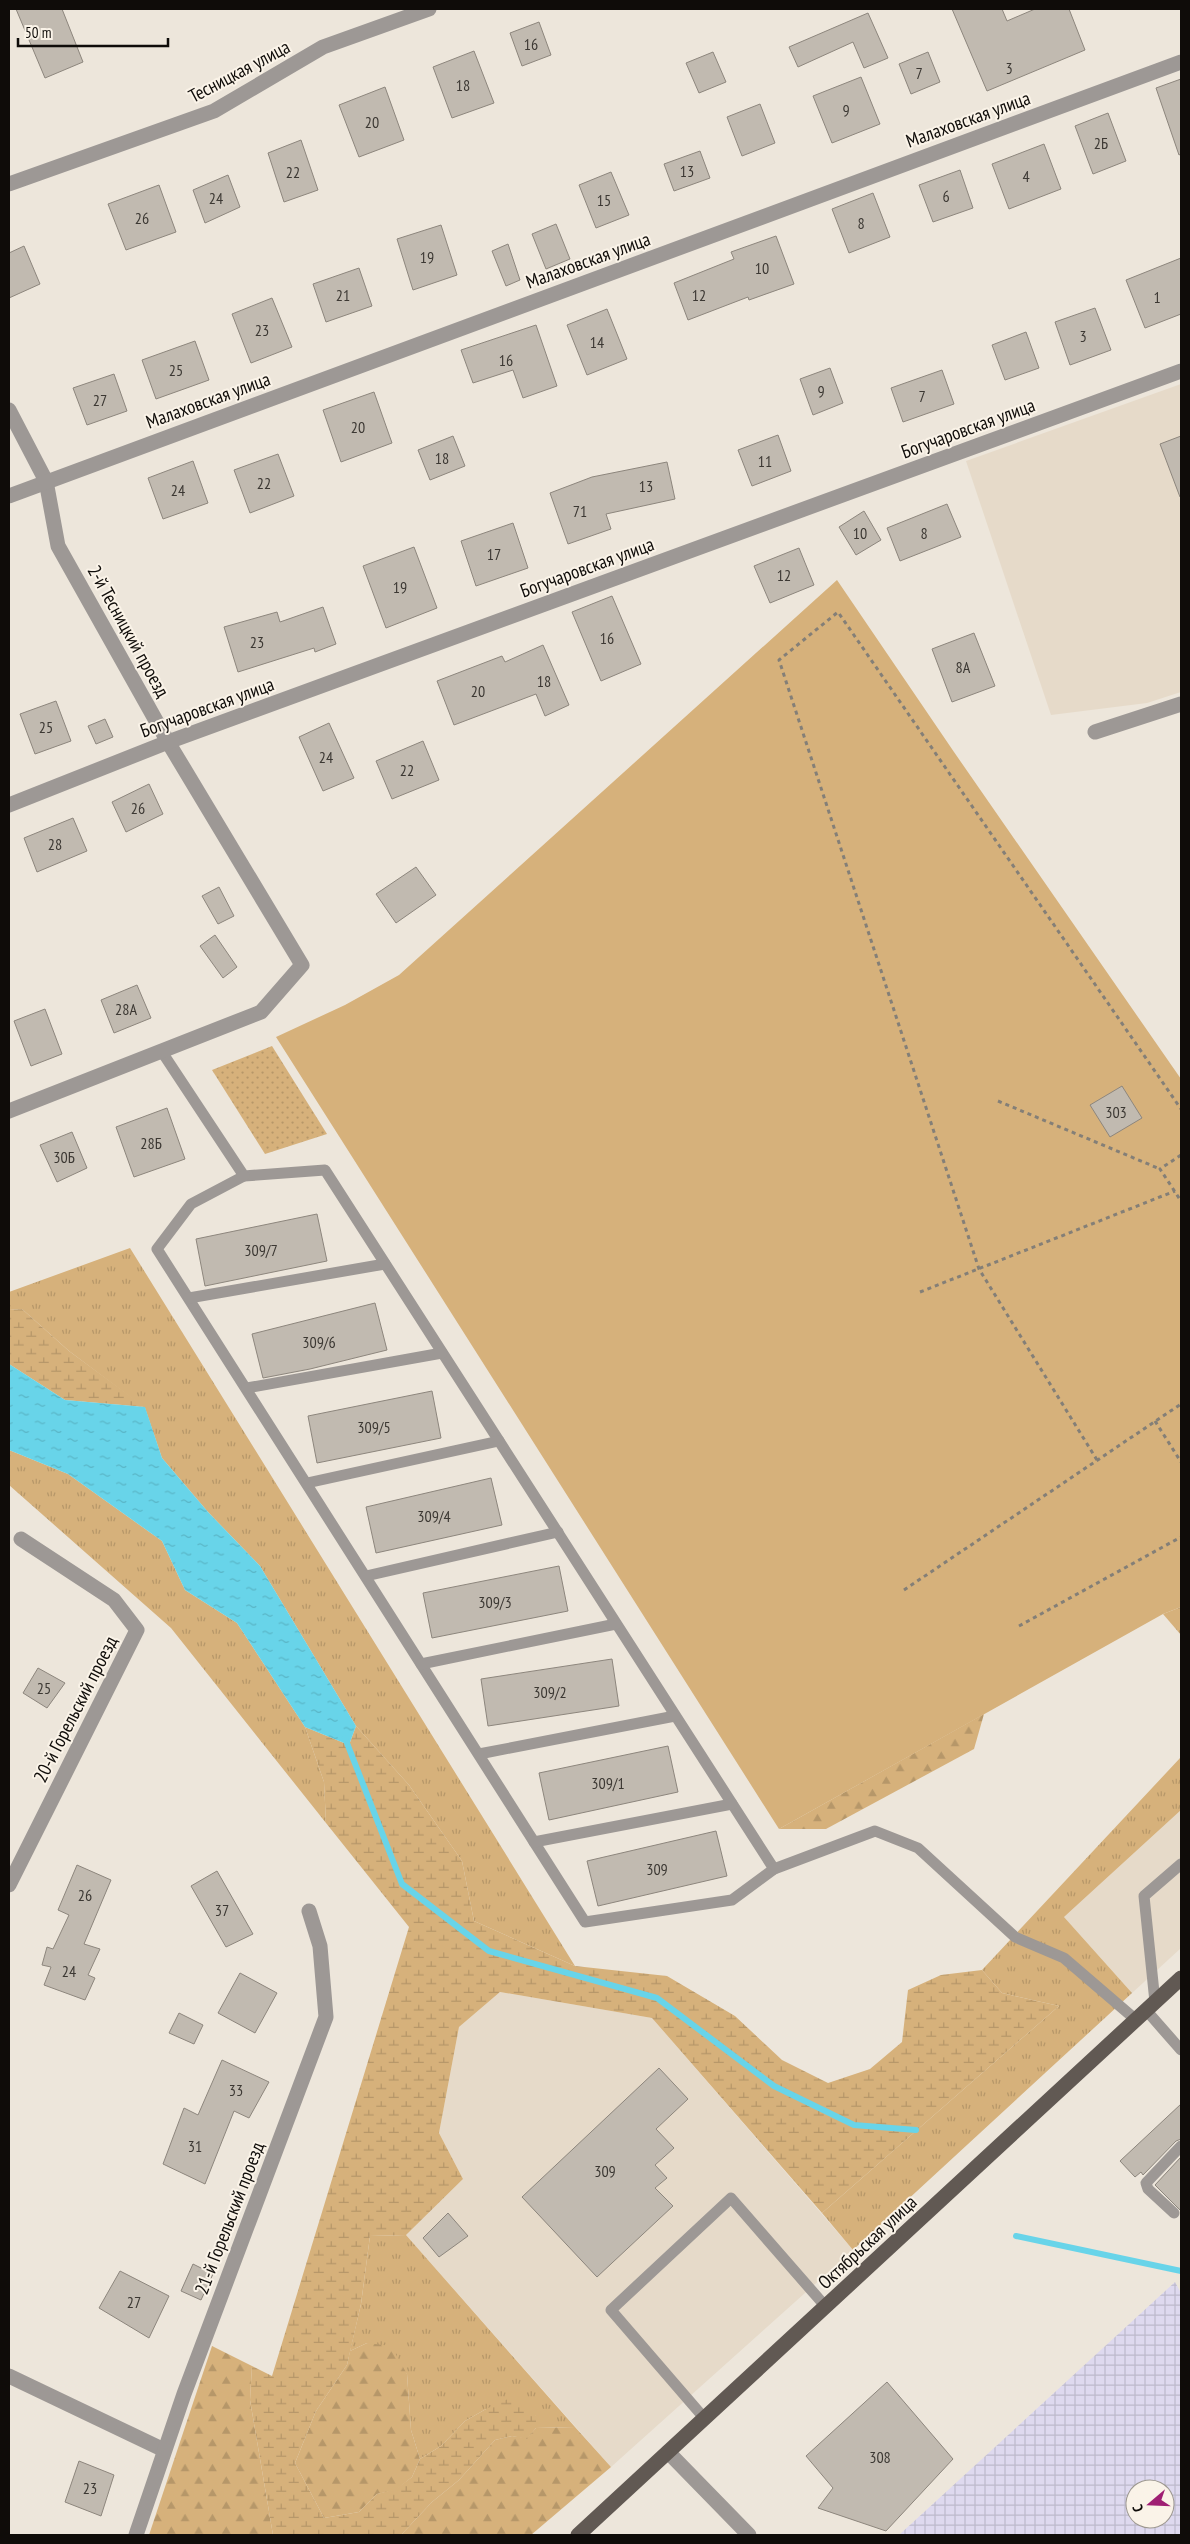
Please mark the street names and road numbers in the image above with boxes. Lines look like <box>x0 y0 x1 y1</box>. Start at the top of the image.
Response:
street label: Тесницкая улица <box>184 34 294 108</box>
street label: Малаховская улица <box>903 85 1033 153</box>
street label: Малаховская улица <box>523 226 653 294</box>
street label: Малаховская улица <box>143 366 273 434</box>
street label: Богучаровская улица <box>898 393 1038 463</box>
street label: Богучаровская улица <box>517 532 657 602</box>
street label: 2-й Тесницкий проезд <box>83 561 176 702</box>
street label: Богучаровская улица <box>137 672 277 742</box>
street label: 20-й Горельский проезд <box>28 1631 123 1786</box>
street label: 21-й Горельский проезд <box>189 2138 269 2298</box>
street label: Октябрьская улица <box>812 2190 922 2294</box>

